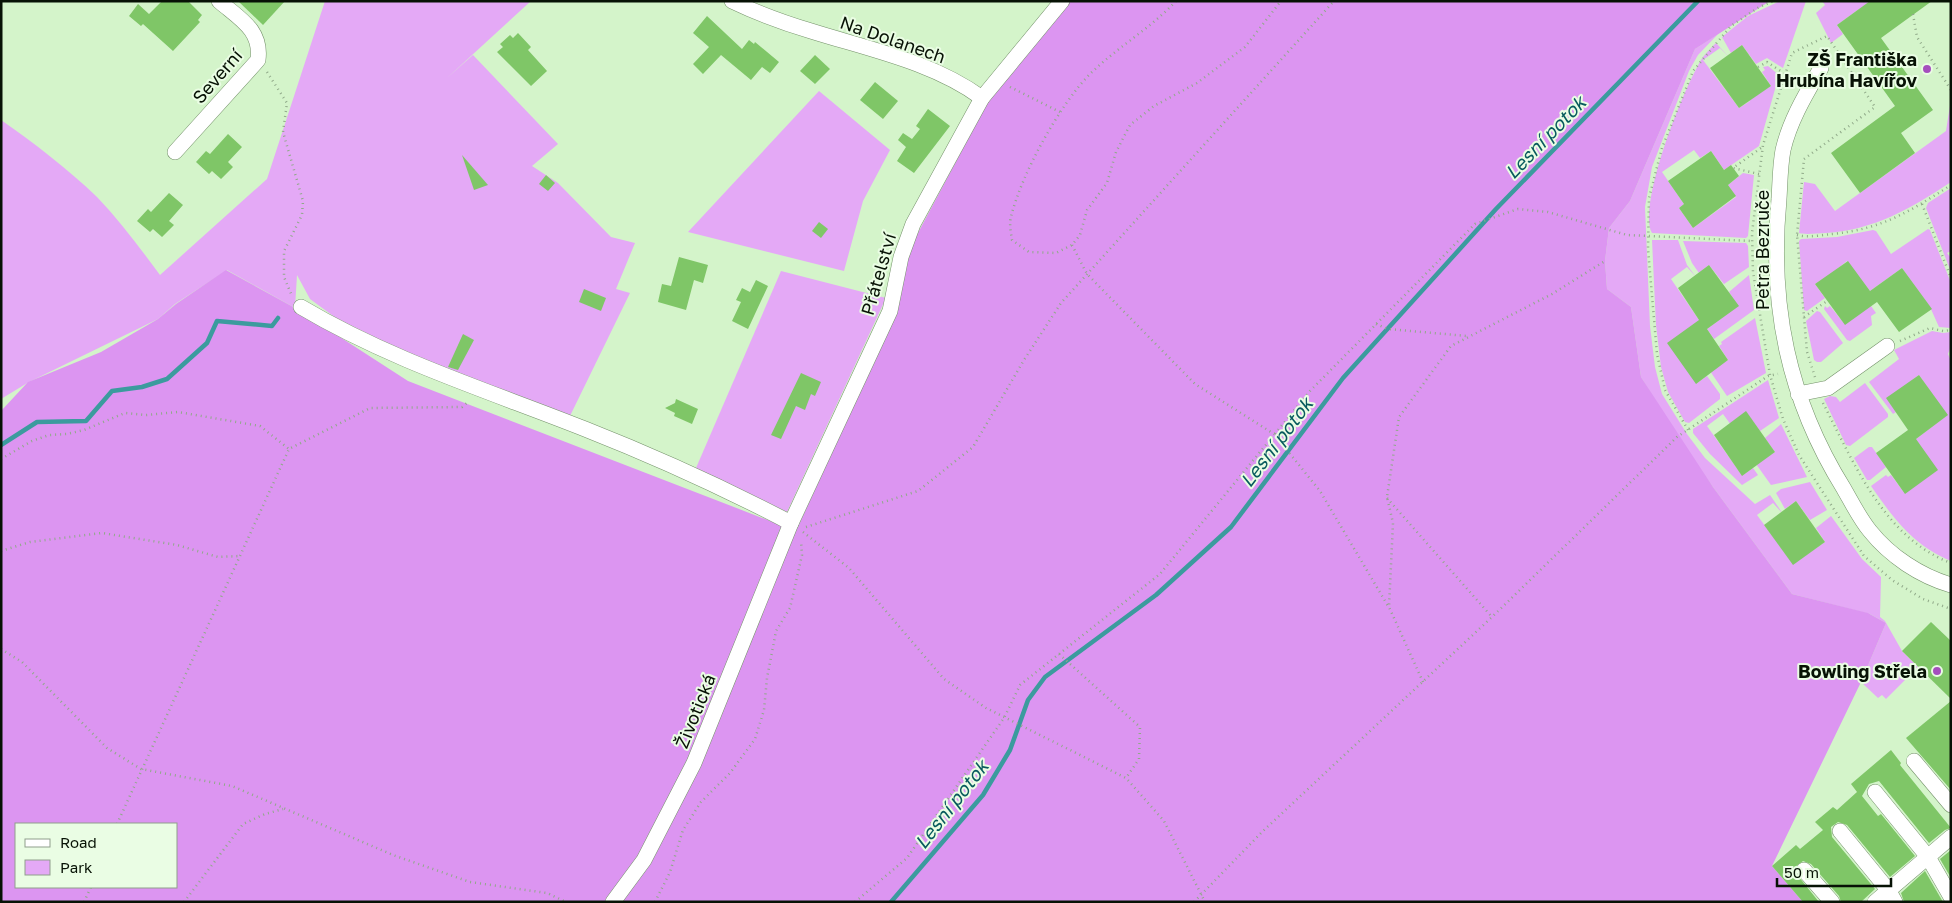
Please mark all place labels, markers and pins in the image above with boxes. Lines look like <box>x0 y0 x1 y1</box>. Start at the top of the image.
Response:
place label: ZŠ Františka Hrubína Havířov <box>1776 48 1917 91</box>
marker: ZŠ Františka Hrubína Havířov <box>1921 63 1933 75</box>
place label: Bowling Střela <box>1798 660 1927 682</box>
marker: Bowling Střela <box>1931 665 1943 677</box>

